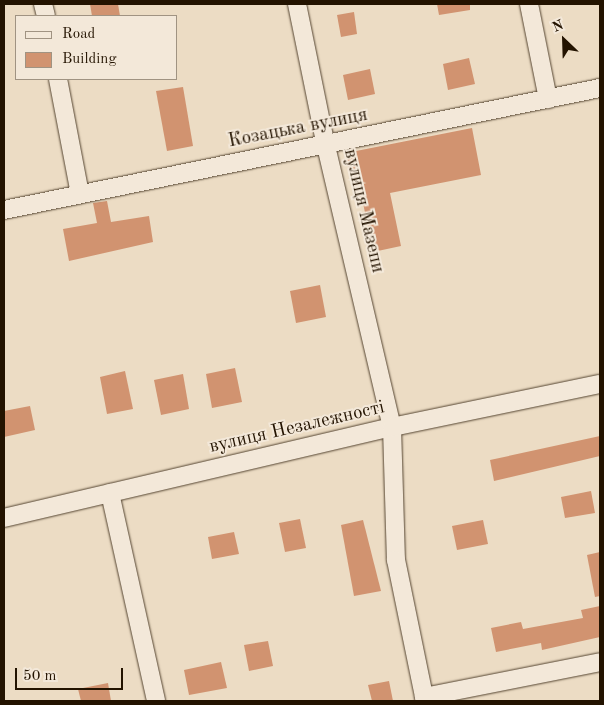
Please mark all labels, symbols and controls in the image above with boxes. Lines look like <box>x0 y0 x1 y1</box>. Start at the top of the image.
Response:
legend <box>15 15 178 80</box>
north arrow <box>539 15 589 65</box>
text: N <box>550 18 566 35</box>
text: Road <box>62 27 95 42</box>
text: Building <box>62 52 117 67</box>
street label: Козацька вулиця <box>226 104 370 154</box>
street label: вулиця Мазепи <box>338 147 388 275</box>
street label: вулиця Незалежності <box>207 397 387 459</box>
scale bar <box>18 658 125 690</box>
text: 50 m <box>23 669 57 684</box>

